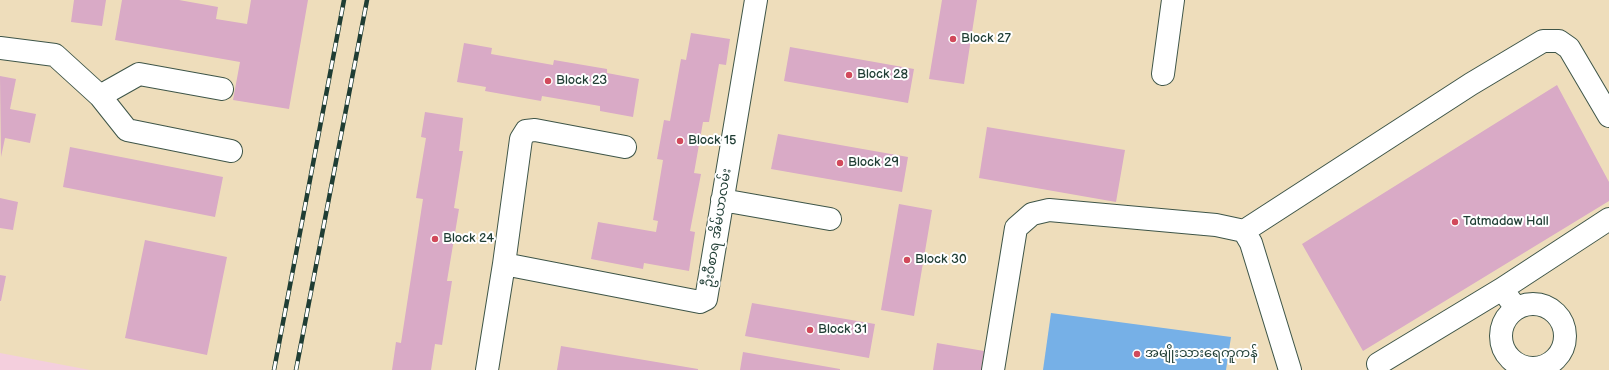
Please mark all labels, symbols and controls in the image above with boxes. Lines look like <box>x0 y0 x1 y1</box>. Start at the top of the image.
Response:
place label: Block 27 <box>961 31 1011 47</box>
marker: Block 27 <box>948 34 958 44</box>
place label: Block 28 <box>857 67 908 83</box>
marker: Block 28 <box>844 70 854 80</box>
place label: Block 23 <box>556 73 607 89</box>
marker: Block 23 <box>543 76 553 86</box>
place label: Block 15 <box>688 133 736 149</box>
marker: Block 15 <box>675 136 685 146</box>
place label: Block 29 <box>848 155 899 171</box>
marker: Block 29 <box>835 158 845 168</box>
street label: ဦးဝီစာရ အိမ်ယာလမ်း <box>701 167 735 289</box>
place label: Tatmadaw Hall <box>1463 214 1549 230</box>
marker: Tatmadaw Hall <box>1450 217 1460 227</box>
place label: Block 24 <box>443 231 494 247</box>
marker: Block 24 <box>430 234 440 244</box>
place label: Block 30 <box>915 252 967 268</box>
marker: Block 30 <box>902 255 912 265</box>
place label: Block 31 <box>818 322 867 338</box>
marker: Block 31 <box>805 325 815 335</box>
place label: အမျိုးသားရေကူကန် <box>1145 346 1258 362</box>
marker: အမျိုးသားရေကူကန် <box>1132 349 1142 359</box>

